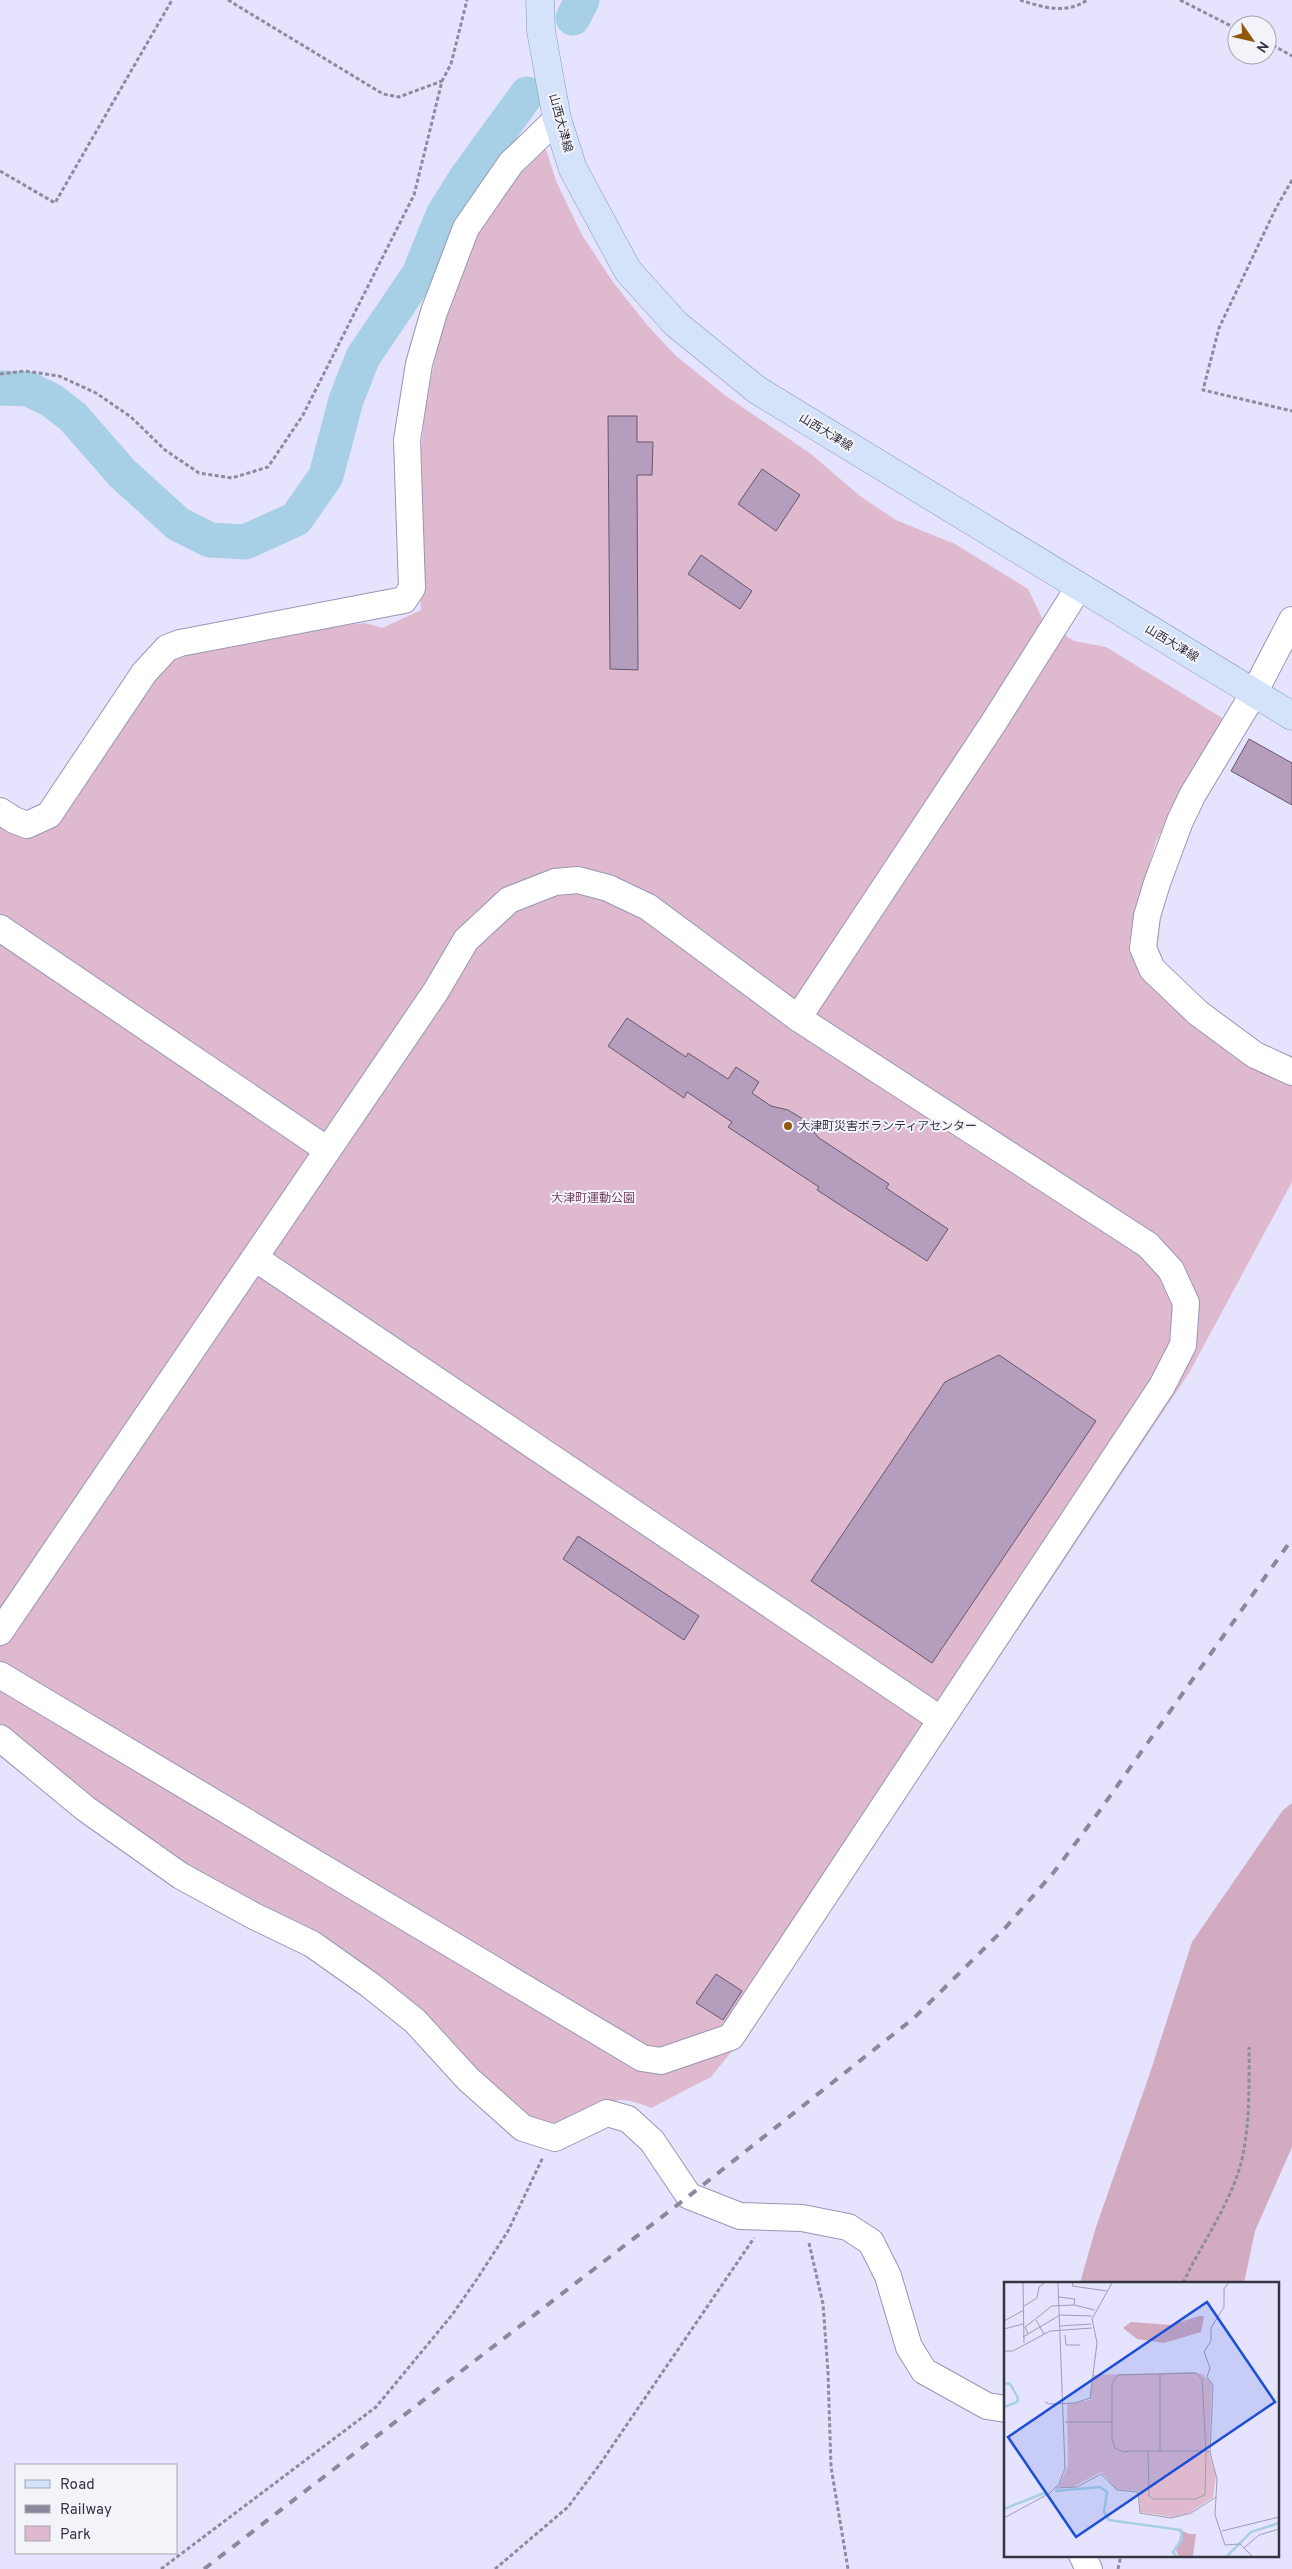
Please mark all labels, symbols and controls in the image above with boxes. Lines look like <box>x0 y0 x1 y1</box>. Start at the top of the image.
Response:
north arrow <box>1227 15 1277 65</box>
text: N <box>1252 38 1271 55</box>
street label: 山西大津線 <box>545 92 576 154</box>
street label: 山西大津線 <box>796 411 855 455</box>
street label: 山西大津線 <box>1142 622 1201 666</box>
place label: 大津町災害ボランティアセンター <box>798 1119 977 1135</box>
marker: 大津町災害ボランティアセンター <box>782 1120 794 1132</box>
park label: 大津町運動公園 <box>551 1191 635 1207</box>
inset map <box>1004 2282 1280 2556</box>
legend <box>15 2464 178 2554</box>
text: Road <box>60 2476 95 2495</box>
text: Railway <box>60 2501 112 2520</box>
text: Park <box>60 2526 91 2545</box>

